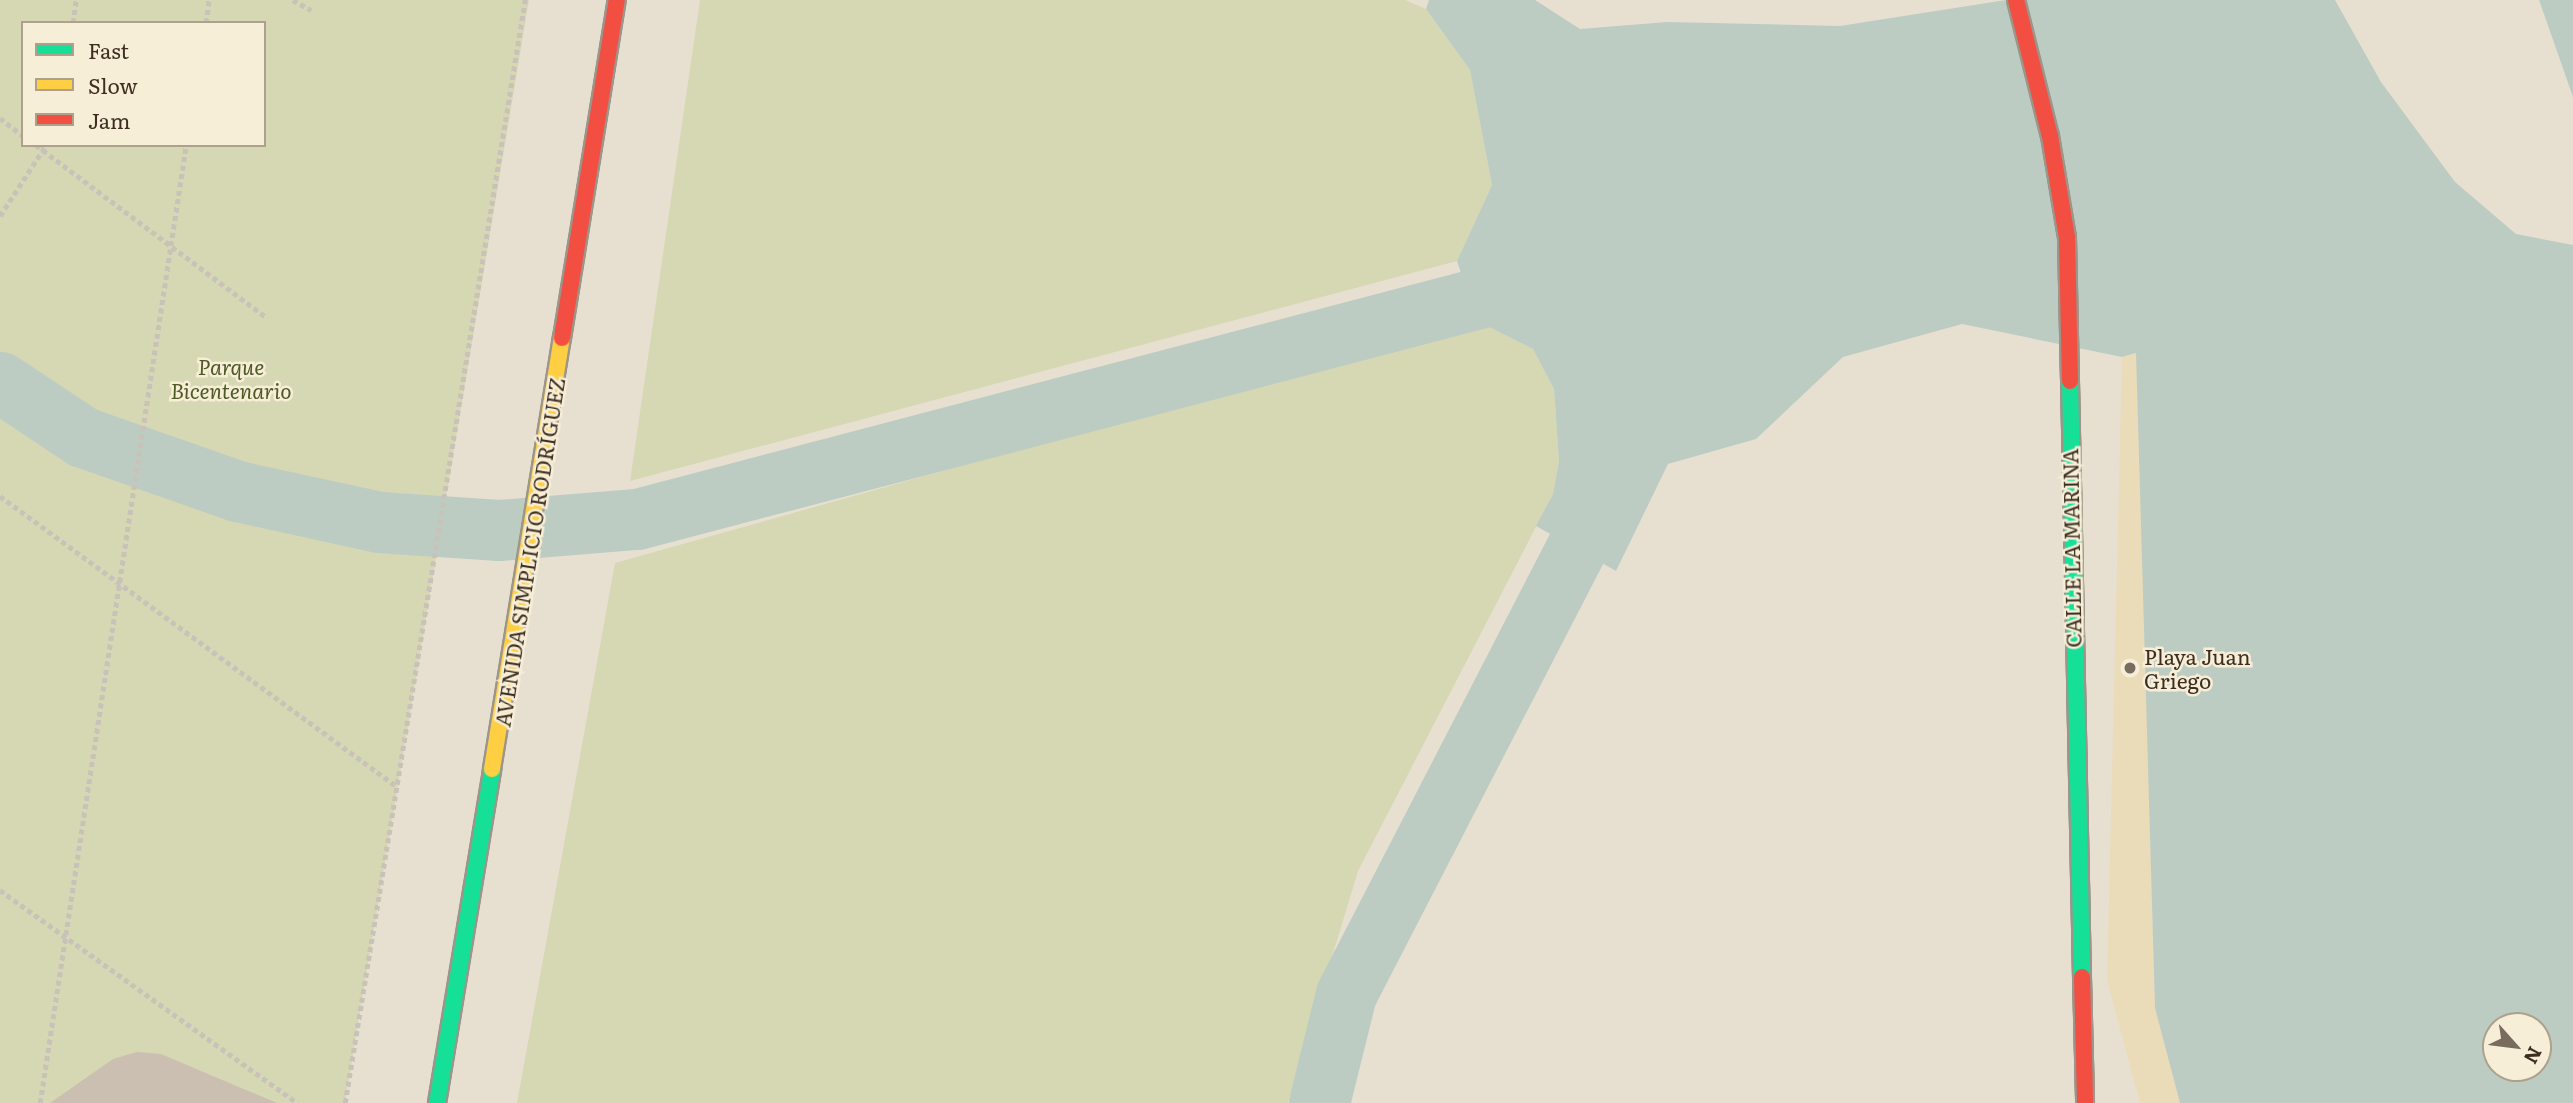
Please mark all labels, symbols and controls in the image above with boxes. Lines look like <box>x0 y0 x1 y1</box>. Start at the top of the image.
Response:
legend <box>21 21 266 147</box>
text: Fast <box>88 34 129 65</box>
text: Slow <box>88 69 138 100</box>
text: Jam <box>88 104 130 135</box>
park label: Parque Bicentenario <box>170 353 292 403</box>
street label: AVENIDA SIMPLICIO RODRÍGUEZ <box>489 376 569 728</box>
street label: CALLE LA MARINA <box>2057 448 2085 648</box>
place label: Playa Juan Griego <box>2144 643 2251 693</box>
marker: Playa Juan Griego <box>2122 660 2138 676</box>
north arrow <box>2482 1012 2552 1082</box>
text: N <box>2518 1042 2550 1070</box>

